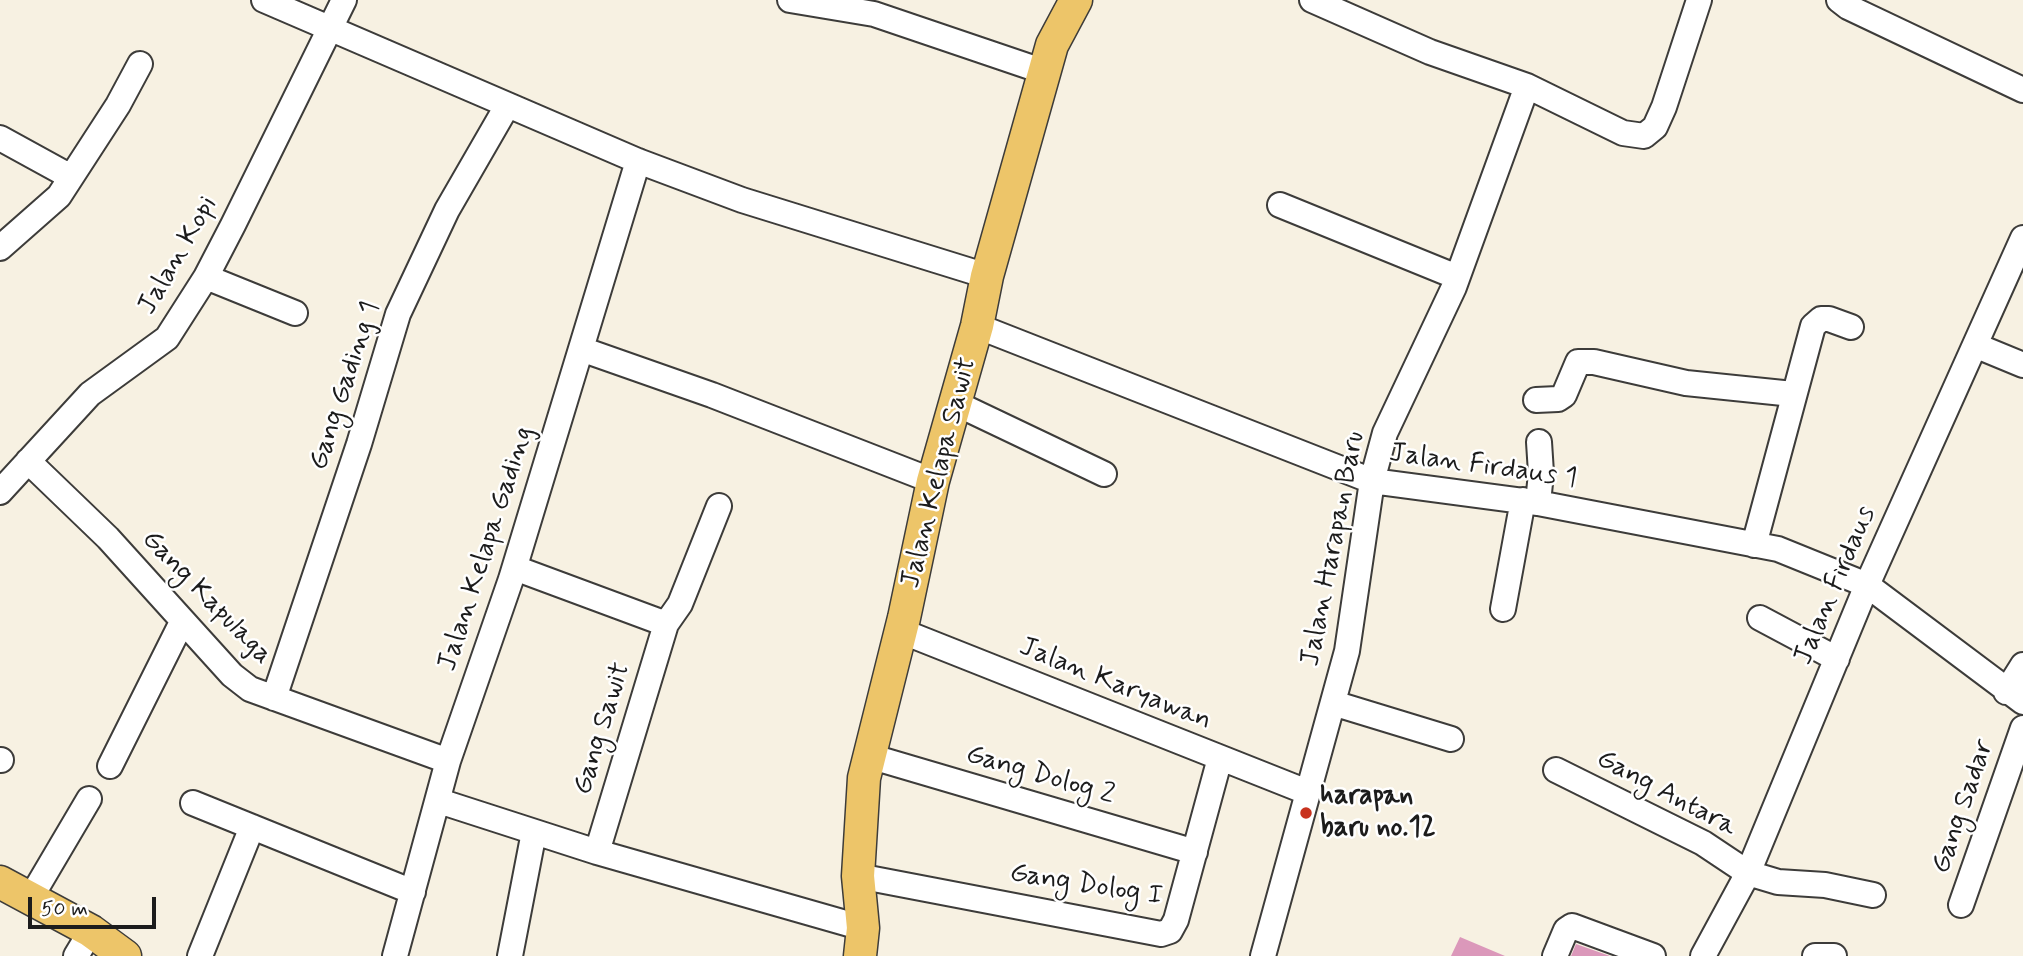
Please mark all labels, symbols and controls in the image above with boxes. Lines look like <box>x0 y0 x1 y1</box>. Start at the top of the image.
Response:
street label: Jalan Kopi <box>132 191 226 321</box>
street label: Gang Gading 1 <box>303 297 389 475</box>
street label: Jalan Kelapa Sawit <box>895 354 985 592</box>
street label: Jalan Kelapa Gading <box>432 422 542 676</box>
street label: Jalan Harapan Baru <box>1295 429 1373 669</box>
street label: Jalan Firdaus 1 <box>1387 437 1579 497</box>
street label: Jalan Firdaus <box>1788 502 1884 670</box>
street label: Gang Kapulaga <box>134 524 278 672</box>
street label: Jalan Karyawan <box>1014 631 1216 739</box>
street label: Gang Sawit <box>567 659 639 799</box>
street label: Gang Sadar <box>1925 736 2003 878</box>
street label: Gang Dolog 2 <box>962 739 1118 813</box>
street label: Gang Antara <box>1590 743 1742 845</box>
place label: harapan baru no.12 <box>1320 780 1436 846</box>
marker: harapan baru no.12 <box>1298 805 1314 821</box>
street label: Gang Dolog I <box>1007 857 1165 915</box>
scale bar <box>32 883 159 927</box>
text: 50 m <box>41 895 88 923</box>

